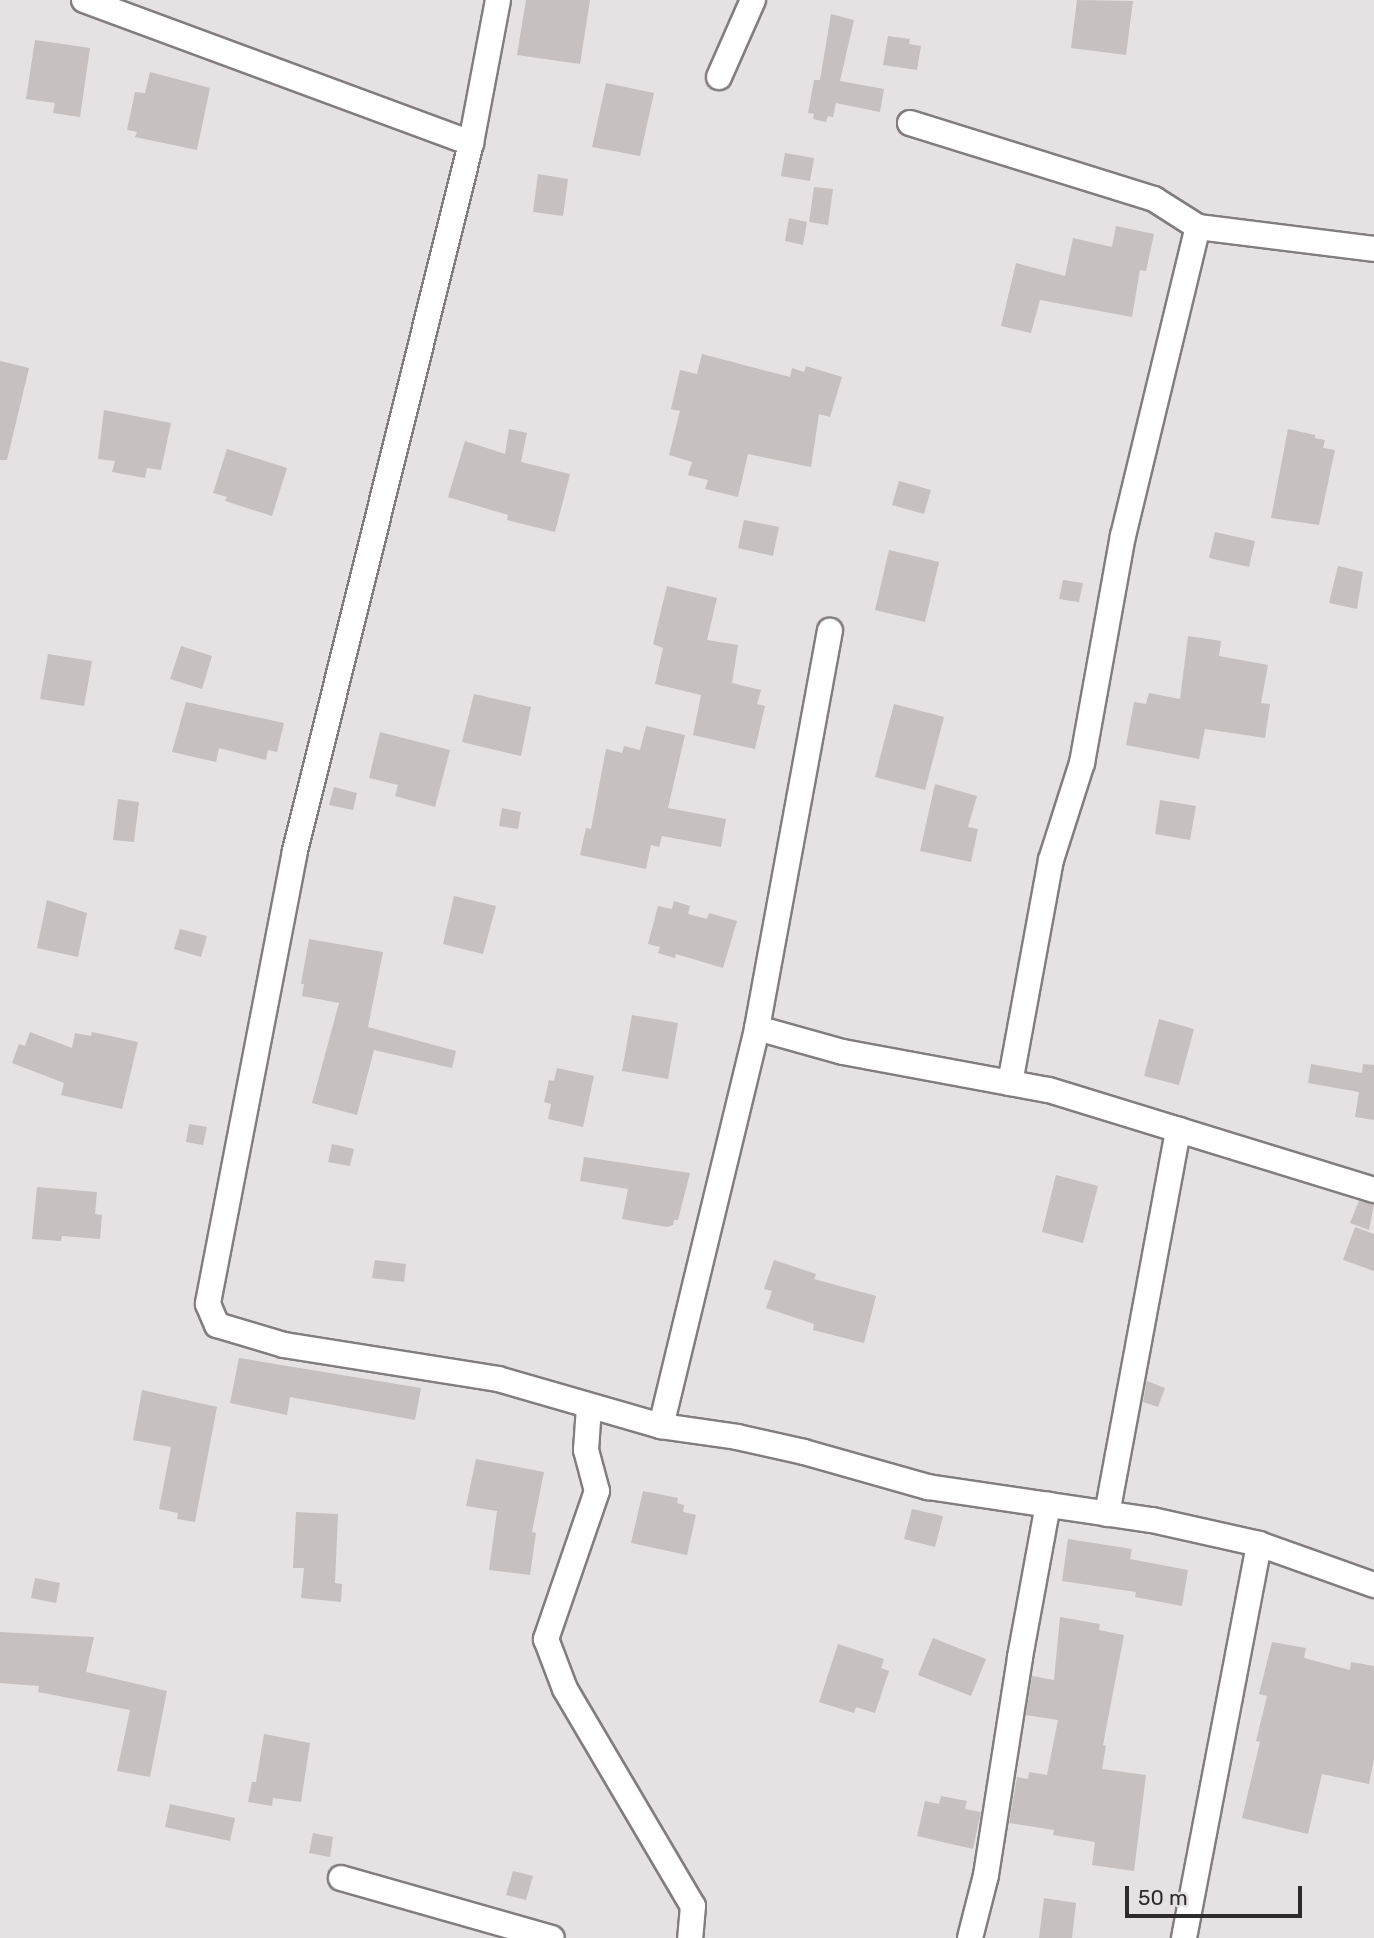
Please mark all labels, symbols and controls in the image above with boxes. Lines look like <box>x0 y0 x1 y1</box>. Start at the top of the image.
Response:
scale bar <box>1129 1871 1306 1915</box>
text: 50 m <box>1138 1885 1188 1910</box>

